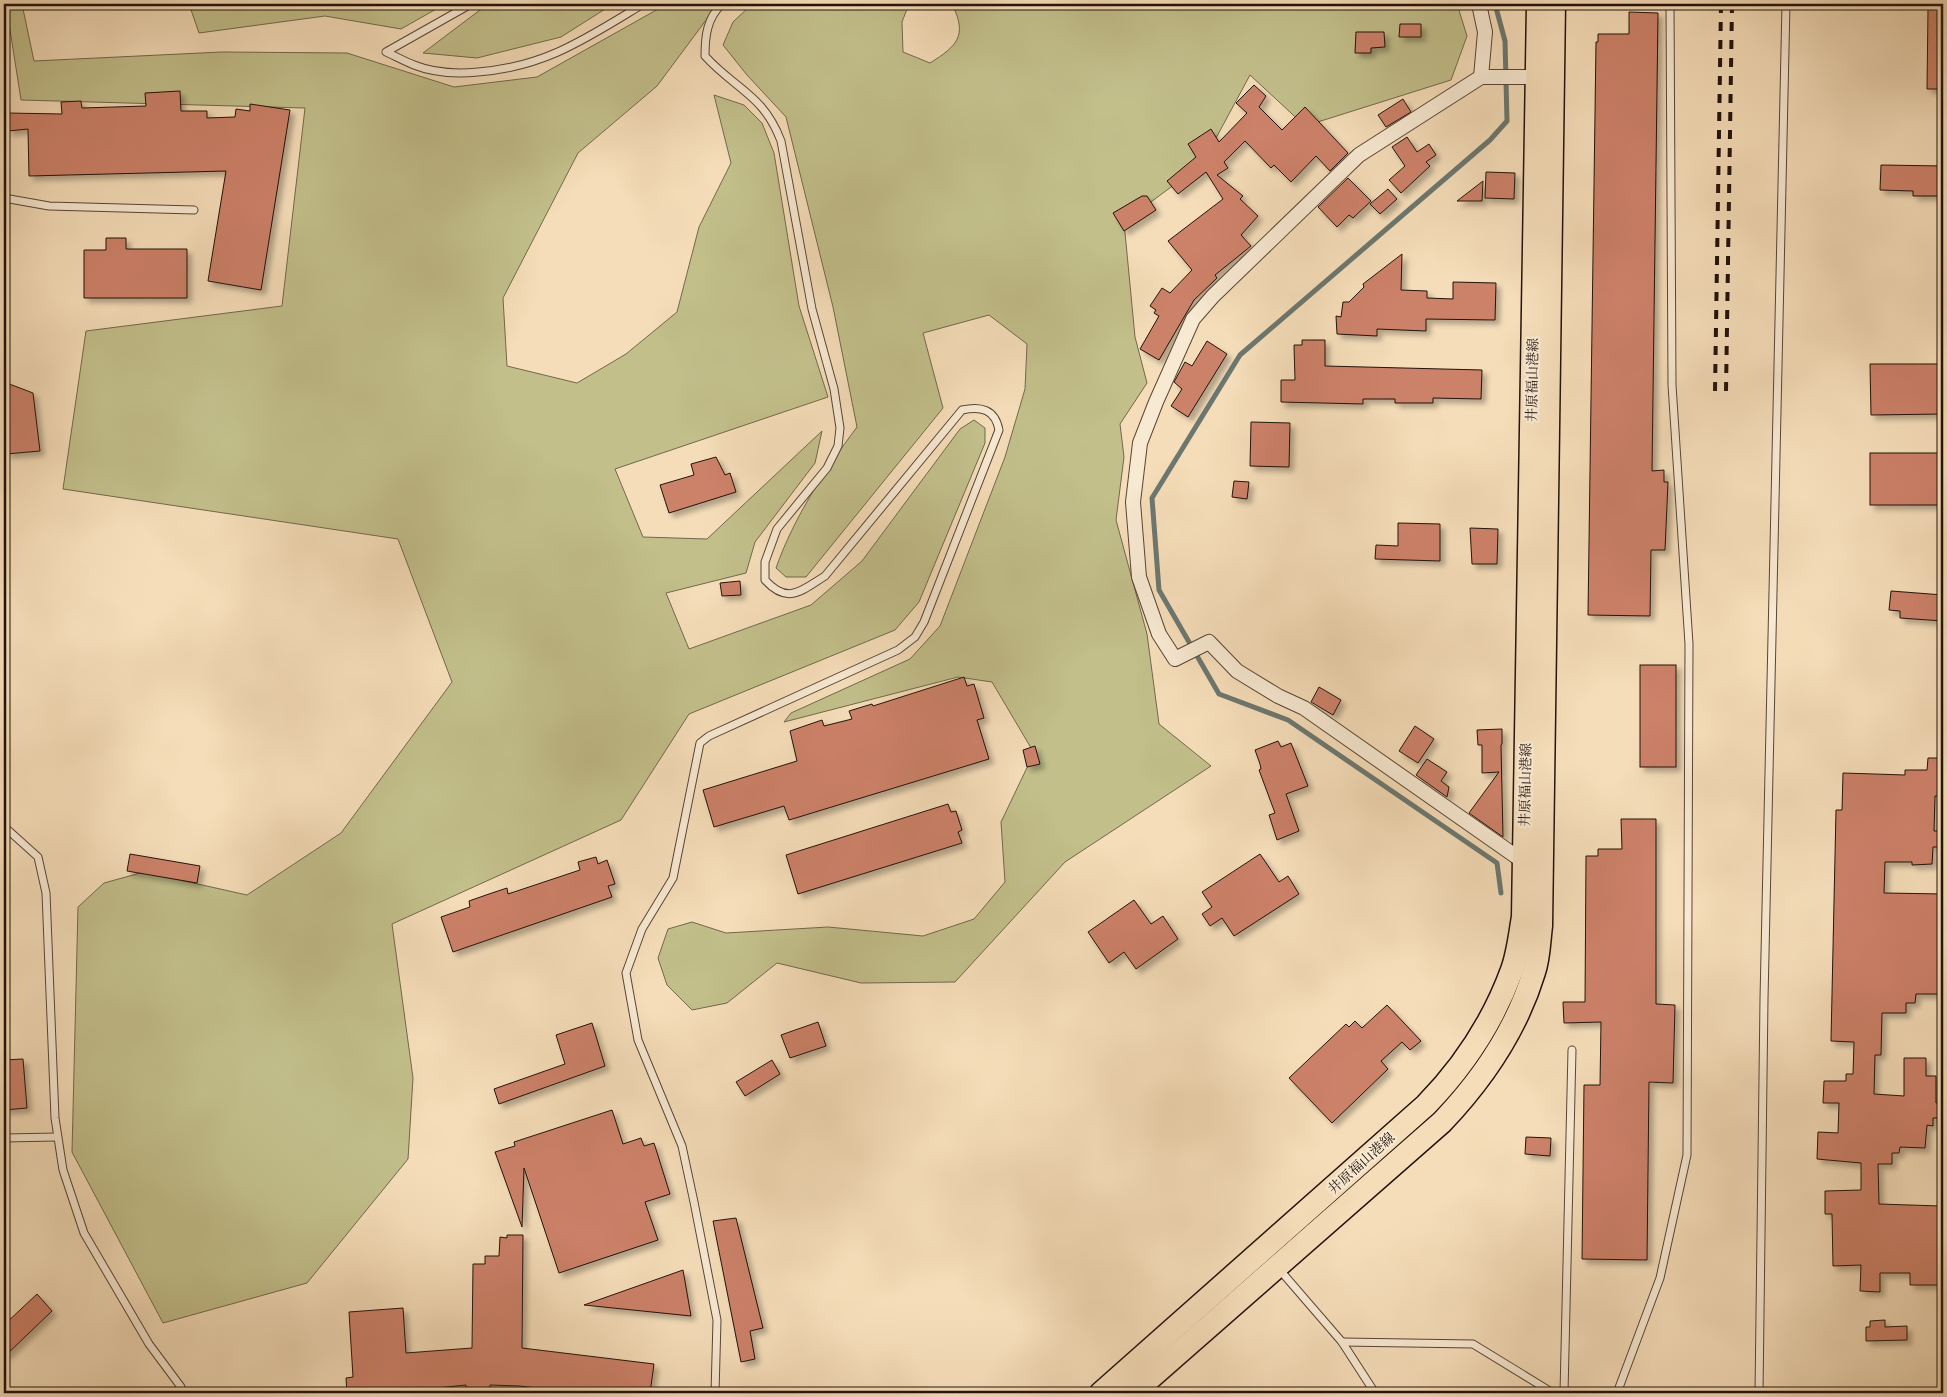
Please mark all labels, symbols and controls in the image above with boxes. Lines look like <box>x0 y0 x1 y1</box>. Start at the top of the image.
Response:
street label: 井原福山港線 <box>1522 338 1543 422</box>
street label: 井原福山港線 <box>1515 743 1536 827</box>
street label: 井原福山港線 <box>1324 1128 1399 1199</box>

